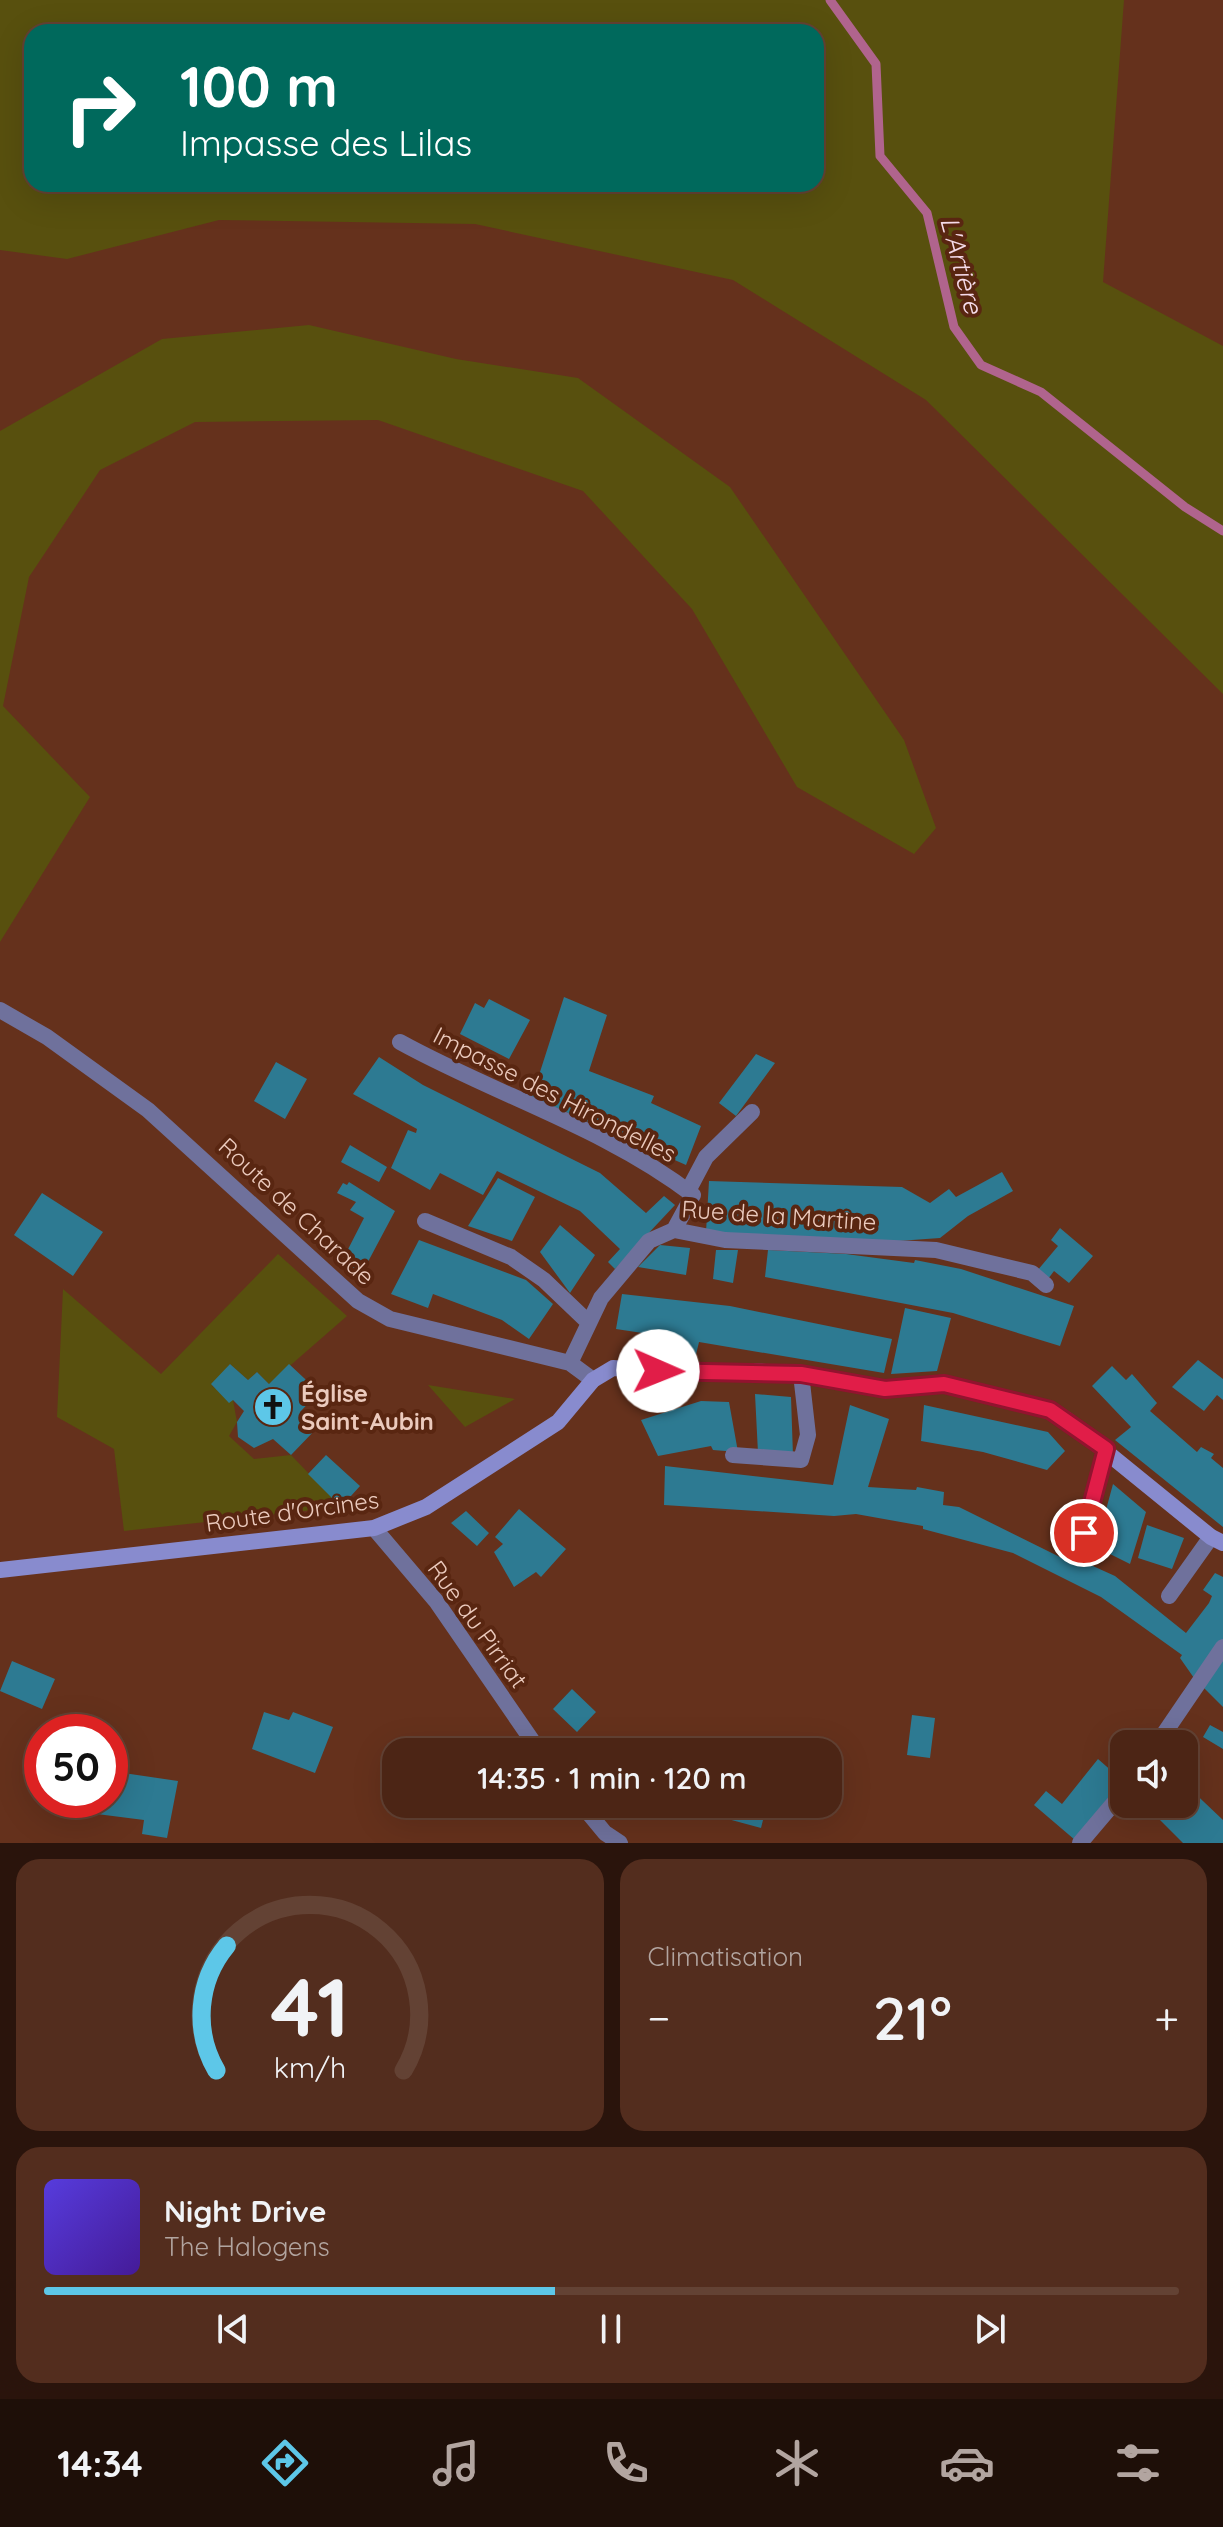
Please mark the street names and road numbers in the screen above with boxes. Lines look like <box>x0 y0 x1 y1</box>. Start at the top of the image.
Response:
street label: Impasse des Hirondelles <box>428 1020 682 1168</box>
street label: Route de Charade <box>213 1131 381 1291</box>
street label: Rue de la Martine <box>681 1193 877 1237</box>
street label: Route d'Orcines <box>203 1484 381 1538</box>
street label: Rue du Pirriat <box>422 1554 534 1694</box>

